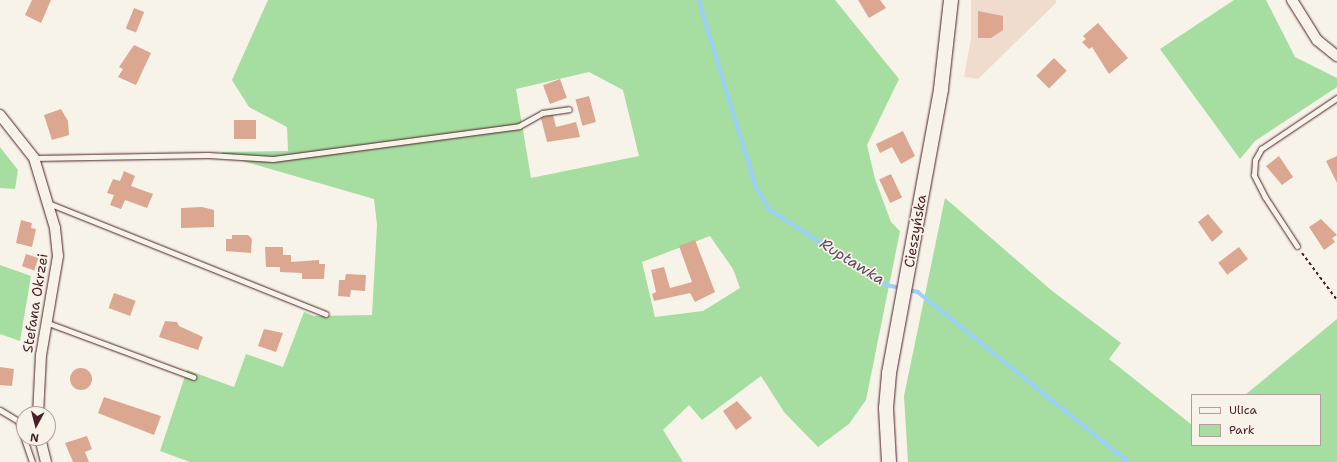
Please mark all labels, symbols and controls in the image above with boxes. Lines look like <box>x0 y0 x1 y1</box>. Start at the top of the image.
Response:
street label: Cieszyńska <box>900 193 930 269</box>
water label: Ruptawka <box>816 235 888 289</box>
street label: Stefana Okrzei <box>19 252 51 354</box>
legend <box>1191 394 1321 446</box>
text: Ulica <box>1229 402 1257 418</box>
north arrow <box>16 406 56 446</box>
text: Park <box>1229 422 1255 438</box>
text: N <box>29 429 40 445</box>

